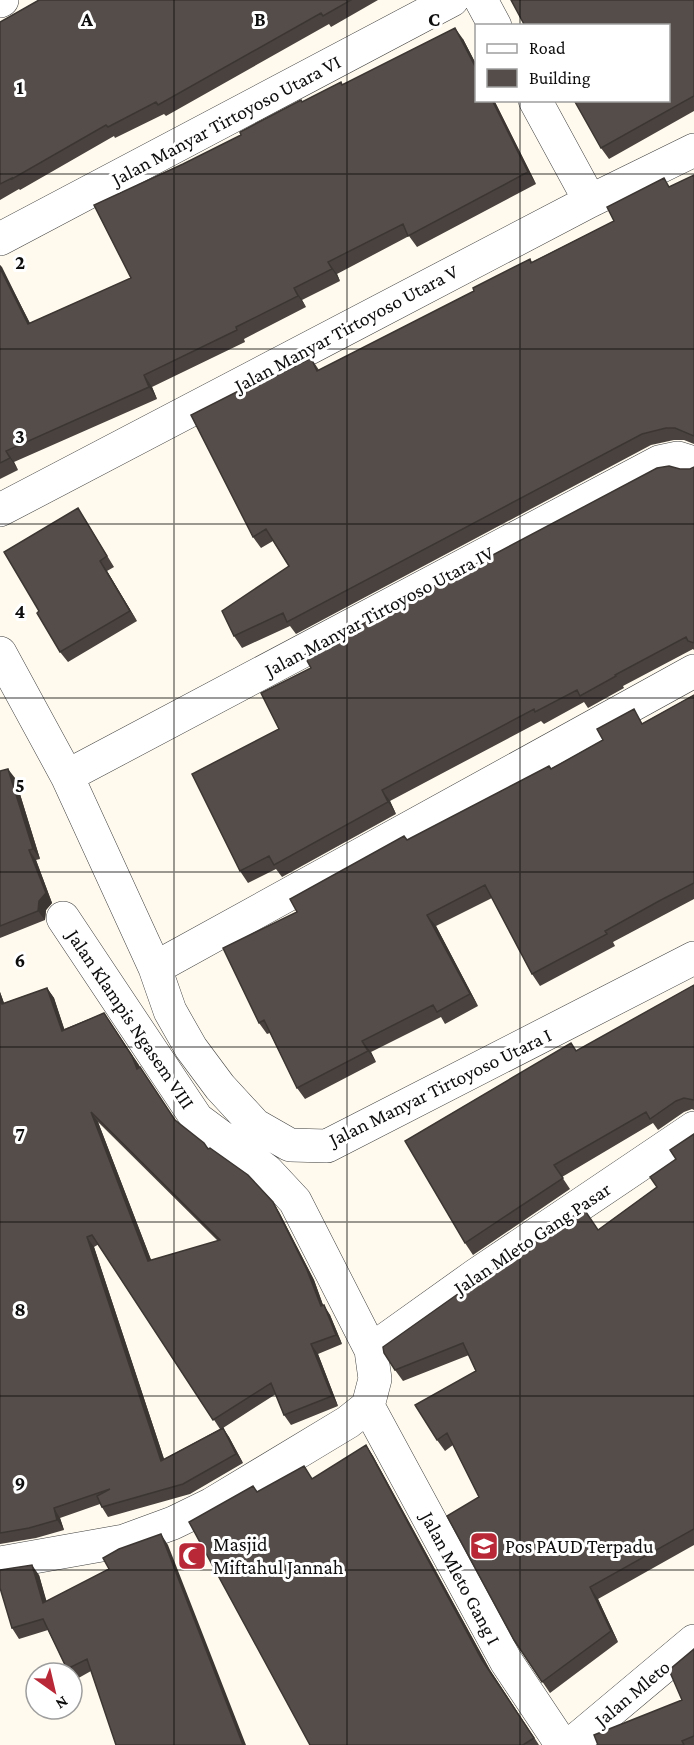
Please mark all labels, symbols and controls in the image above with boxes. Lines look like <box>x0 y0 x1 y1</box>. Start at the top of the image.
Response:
text: A <box>80 8 94 30</box>
text: B <box>254 8 266 30</box>
text: C <box>428 8 440 30</box>
legend <box>475 24 670 102</box>
text: Road <box>529 38 566 58</box>
street label: Jalan Manyar Tirtoyoso Utara VI <box>106 50 345 192</box>
text: Building <box>529 68 591 88</box>
text: 1 <box>16 76 24 98</box>
text: 2 <box>15 251 25 273</box>
street label: Jalan Manyar Tirtoyoso Utara V <box>229 259 462 398</box>
text: 3 <box>15 425 25 447</box>
street label: Jalan Manyar Tirtoyoso Utara IV <box>259 541 498 683</box>
text: 4 <box>15 600 26 622</box>
text: 5 <box>15 774 25 796</box>
street label: Jalan Klampis Ngasem VIII <box>61 924 199 1113</box>
text: 6 <box>15 949 25 971</box>
street label: Jalan Manyar Tirtoyoso Utara I <box>324 1024 555 1152</box>
text: 7 <box>15 1123 25 1145</box>
street label: Jalan Mleto Gang Pasar <box>448 1177 615 1301</box>
text: 8 <box>14 1298 26 1320</box>
text: 9 <box>15 1472 25 1494</box>
street label: Jalan Mleto Gang I <box>415 1506 505 1649</box>
school or university icon: Pos PAUD Terpadu <box>468 1530 500 1562</box>
place label: Masjid Miftahul Jannah <box>213 1533 344 1579</box>
place label: Pos PAUD Terpadu <box>505 1535 654 1558</box>
mosque icon: Masjid Miftahul Jannah <box>176 1540 208 1572</box>
street label: Jalan Mleto <box>588 1655 675 1733</box>
north arrow <box>24 1661 84 1721</box>
text: N <box>53 1693 71 1713</box>

